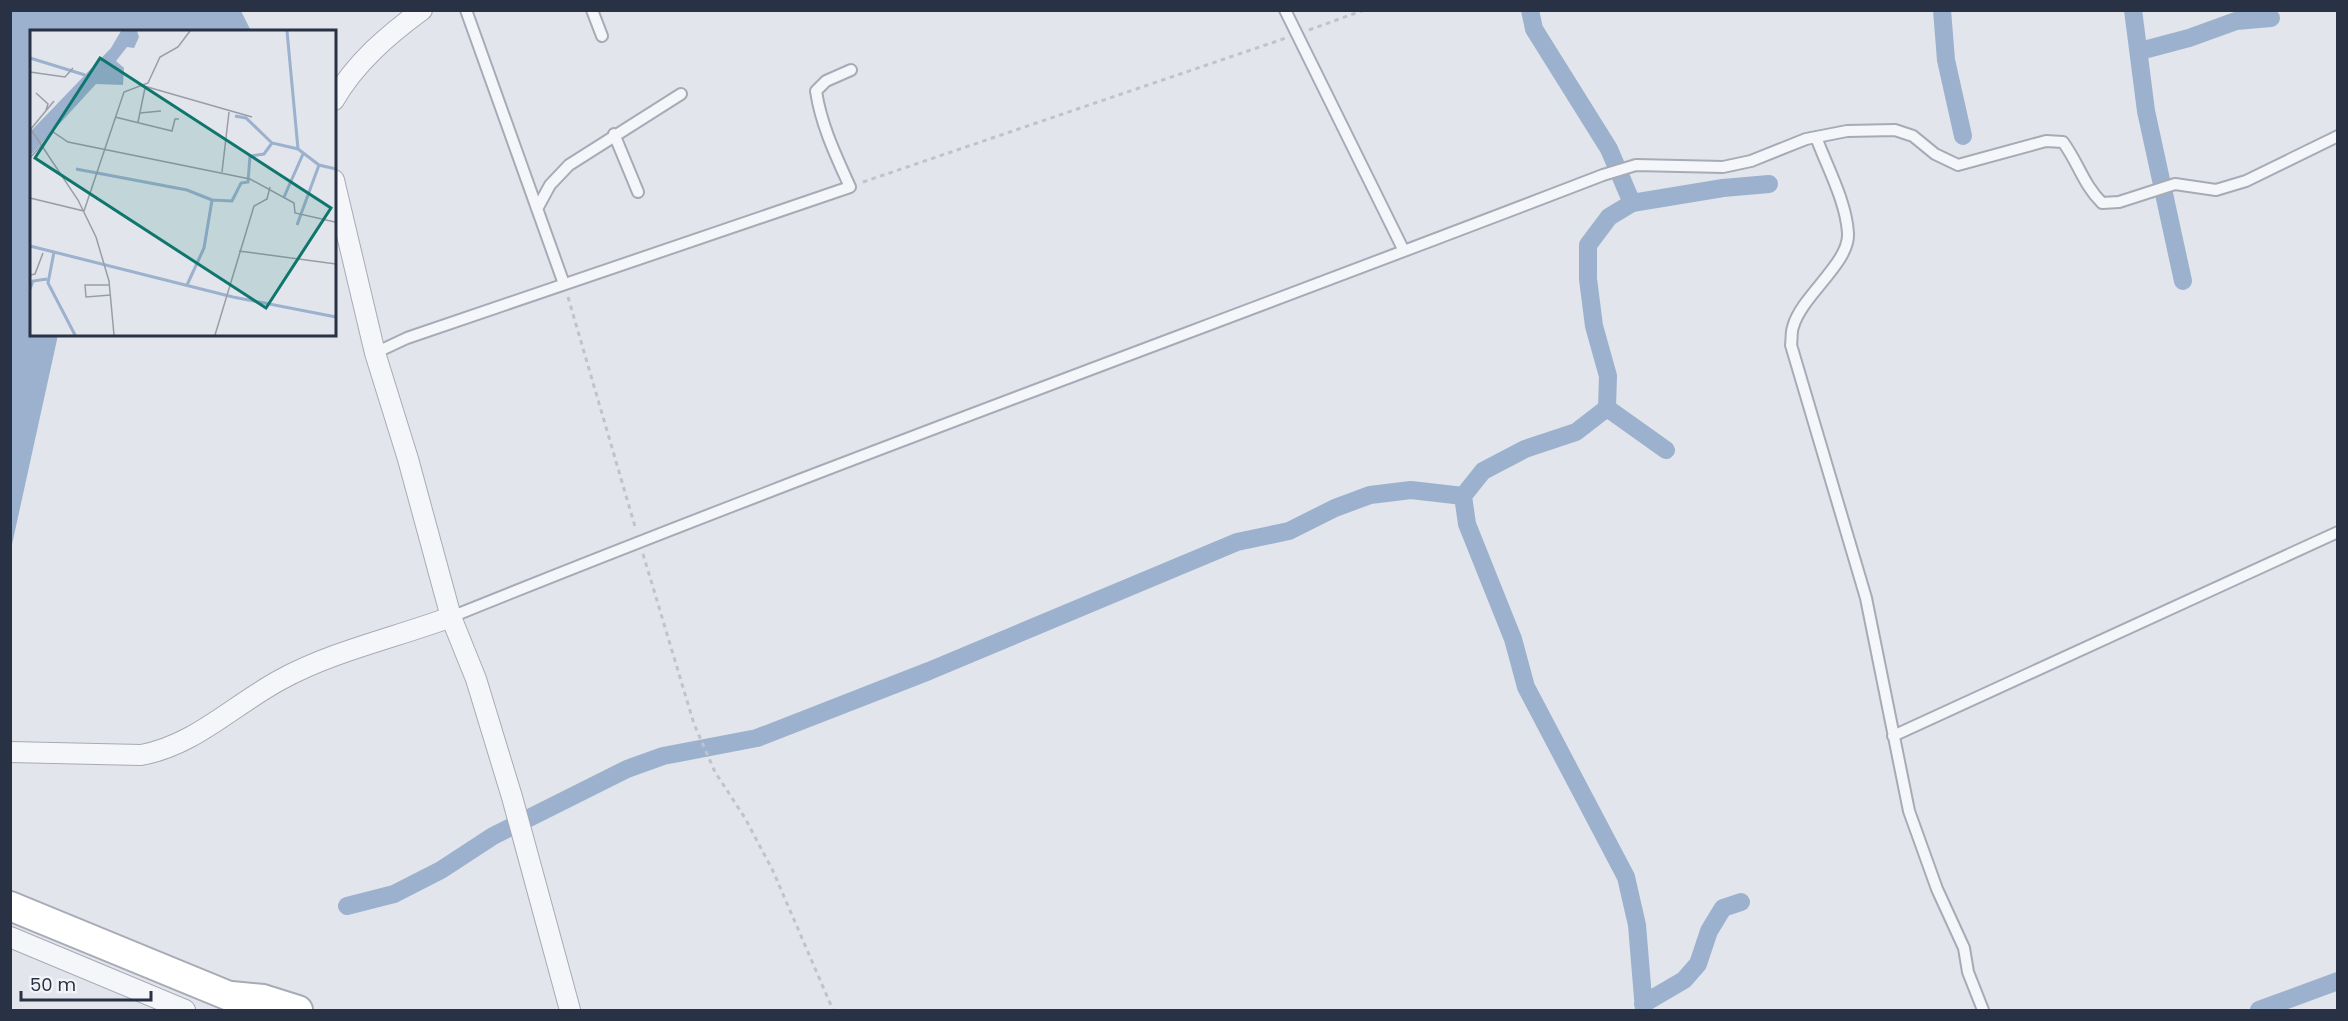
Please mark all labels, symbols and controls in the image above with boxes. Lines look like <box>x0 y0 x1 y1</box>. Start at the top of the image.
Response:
inset map <box>30 30 336 336</box>
scale bar <box>21 964 152 1002</box>
text: 50 m <box>30 972 76 997</box>

